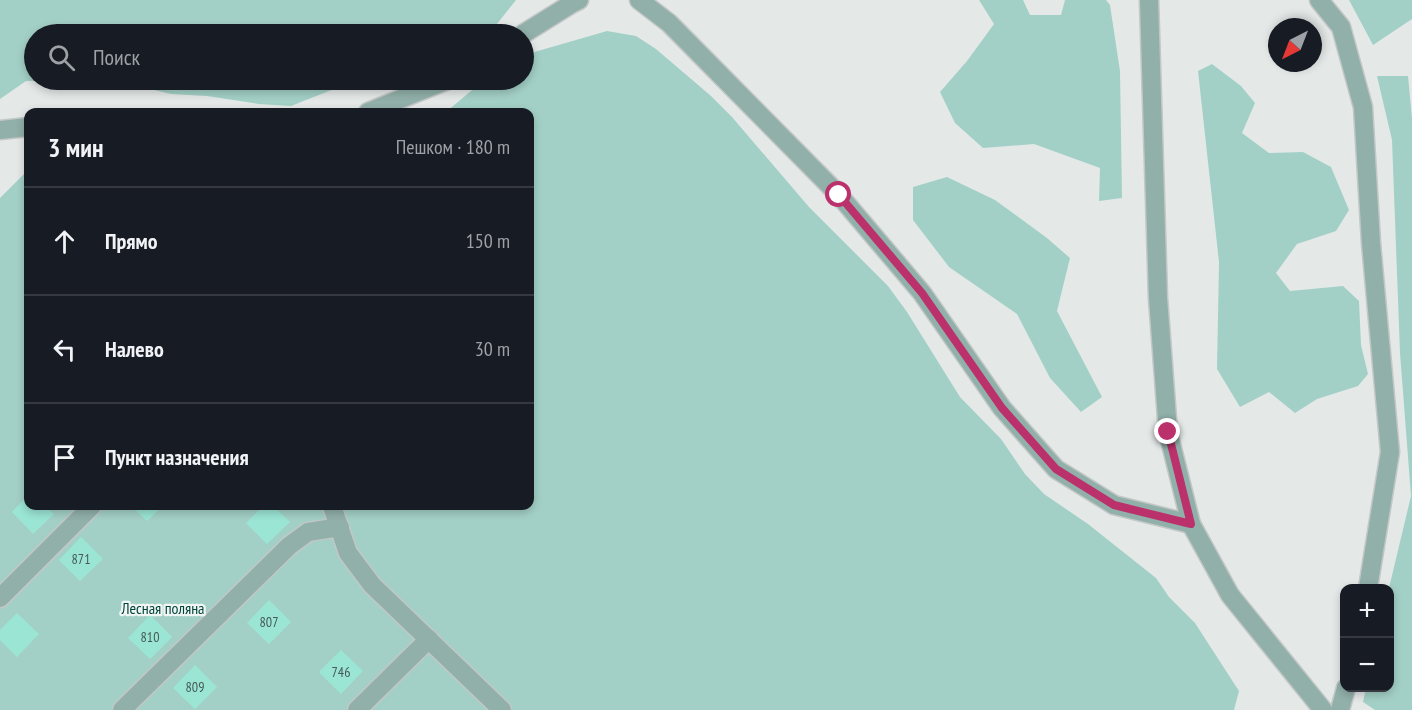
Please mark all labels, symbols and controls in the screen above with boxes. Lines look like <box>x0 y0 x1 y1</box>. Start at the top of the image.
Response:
north arrow <box>1268 18 1322 72</box>
search box <box>24 24 534 90</box>
icon: search <box>45 41 78 74</box>
text: Поиск <box>93 43 140 71</box>
text: 3 мин <box>48 131 103 164</box>
text: Пешком · 180 m <box>396 134 510 160</box>
route start <box>825 181 851 207</box>
icon: ahead <box>48 225 81 258</box>
text: Прямо <box>105 227 158 255</box>
text: 150 m <box>466 228 510 254</box>
icon: left <box>48 333 81 366</box>
text: Налево <box>105 335 164 363</box>
text: 30 m <box>475 336 510 362</box>
route end <box>1154 418 1180 444</box>
icon: arrive <box>48 441 81 474</box>
text: Пункт назначения <box>105 443 249 471</box>
house number: 871 <box>72 550 90 568</box>
map controls <box>1340 584 1394 692</box>
button: + <box>1340 584 1394 638</box>
park label: Лесная поляна <box>121 598 204 618</box>
house number: 807 <box>260 613 278 631</box>
house number: 810 <box>141 628 159 646</box>
button: − <box>1340 638 1394 692</box>
house number: 746 <box>332 663 350 681</box>
house number: 809 <box>186 678 204 696</box>

